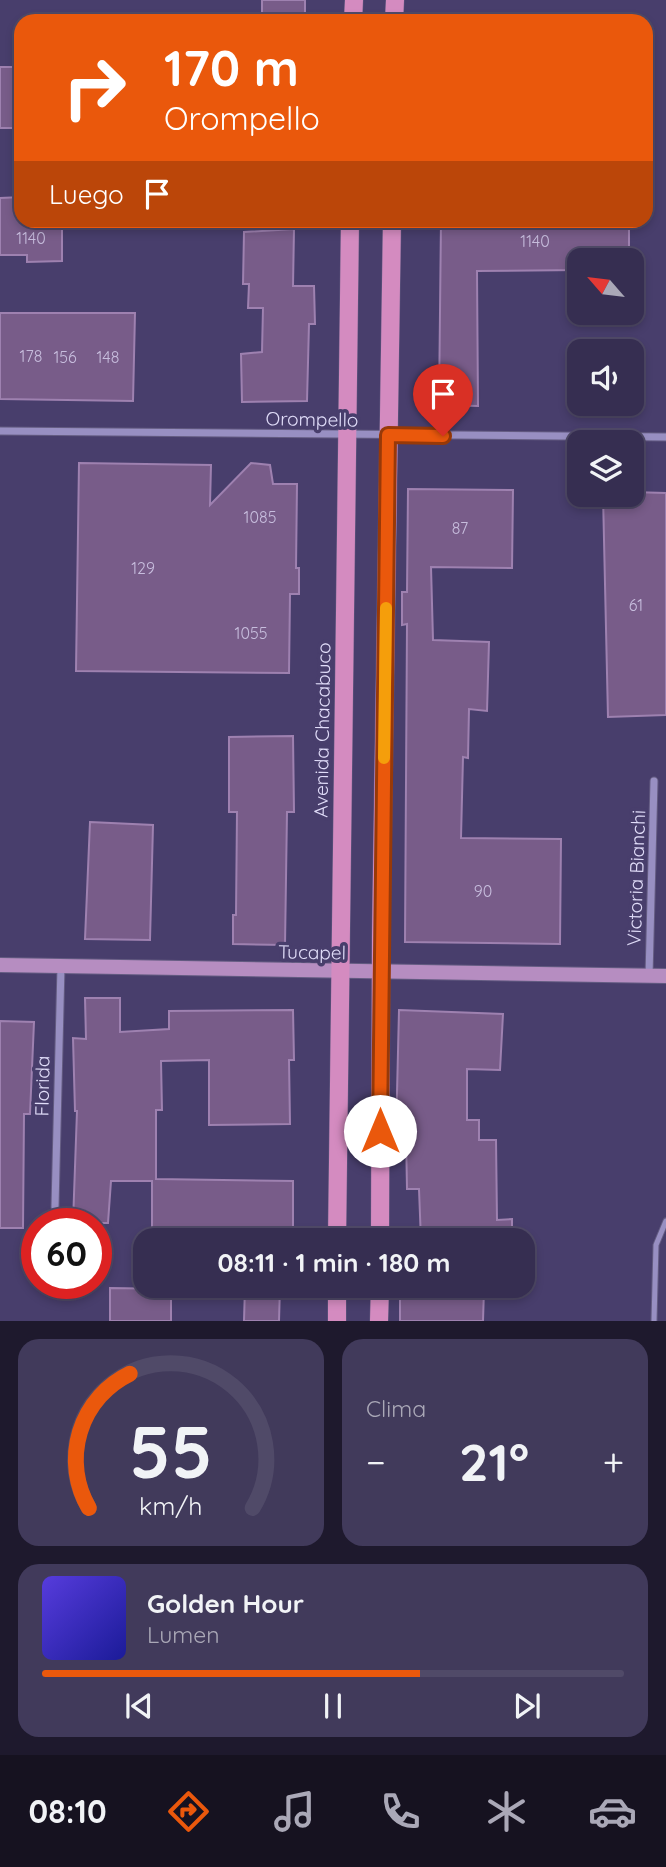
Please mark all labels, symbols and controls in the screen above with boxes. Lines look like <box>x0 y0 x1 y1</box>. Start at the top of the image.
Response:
text: 170 m <box>164 37 299 98</box>
icon: right <box>49 42 140 133</box>
text: Orompello <box>164 98 320 138</box>
icon: arrive <box>138 175 176 213</box>
text: Luego <box>49 178 124 211</box>
house number: 1140 <box>16 228 46 248</box>
house number: 1140 <box>520 231 550 251</box>
north arrow <box>567 248 644 326</box>
map controls <box>567 248 644 507</box>
button: sound <box>567 339 644 416</box>
house number: 178 <box>20 346 42 366</box>
house number: 156 <box>53 347 77 367</box>
house number: 148 <box>97 347 119 367</box>
pin <box>413 364 473 436</box>
icon: arrive <box>424 375 462 413</box>
street label: Orompello <box>266 406 358 432</box>
button: layers <box>567 430 644 507</box>
house number: 1085 <box>244 507 276 527</box>
house number: 87 <box>452 518 468 538</box>
house number: 129 <box>131 558 155 578</box>
house number: 61 <box>629 595 643 615</box>
house number: 1055 <box>235 623 267 643</box>
street label: Avenida Chacabuco <box>308 642 336 818</box>
street label: Victoria Bianchi <box>622 810 650 946</box>
house number: 90 <box>474 881 492 901</box>
street label: Tucapel <box>278 939 346 965</box>
street label: Florida <box>29 1055 55 1117</box>
position arrow <box>343 1094 417 1168</box>
speed limit sign: 60 <box>21 1208 112 1299</box>
text: 08:11 · 1 min · 180 m <box>218 1246 450 1279</box>
text: Clima <box>366 1394 426 1423</box>
text: 55 <box>129 1406 213 1497</box>
text: 21° <box>459 1429 529 1494</box>
text: − <box>366 1438 386 1486</box>
text: + <box>603 1438 624 1486</box>
text: km/h <box>139 1490 203 1521</box>
text: Golden Hour <box>147 1587 304 1620</box>
text: Lumen <box>147 1620 220 1649</box>
icon: previous <box>120 1687 158 1725</box>
icon: pause <box>314 1687 352 1725</box>
icon: next <box>508 1687 546 1725</box>
icon: directions <box>164 1787 213 1836</box>
icon: music <box>270 1787 319 1836</box>
icon: phone <box>376 1787 425 1836</box>
icon: climate <box>482 1787 531 1836</box>
icon: car <box>588 1787 637 1836</box>
text: 08:10 <box>29 1791 107 1831</box>

